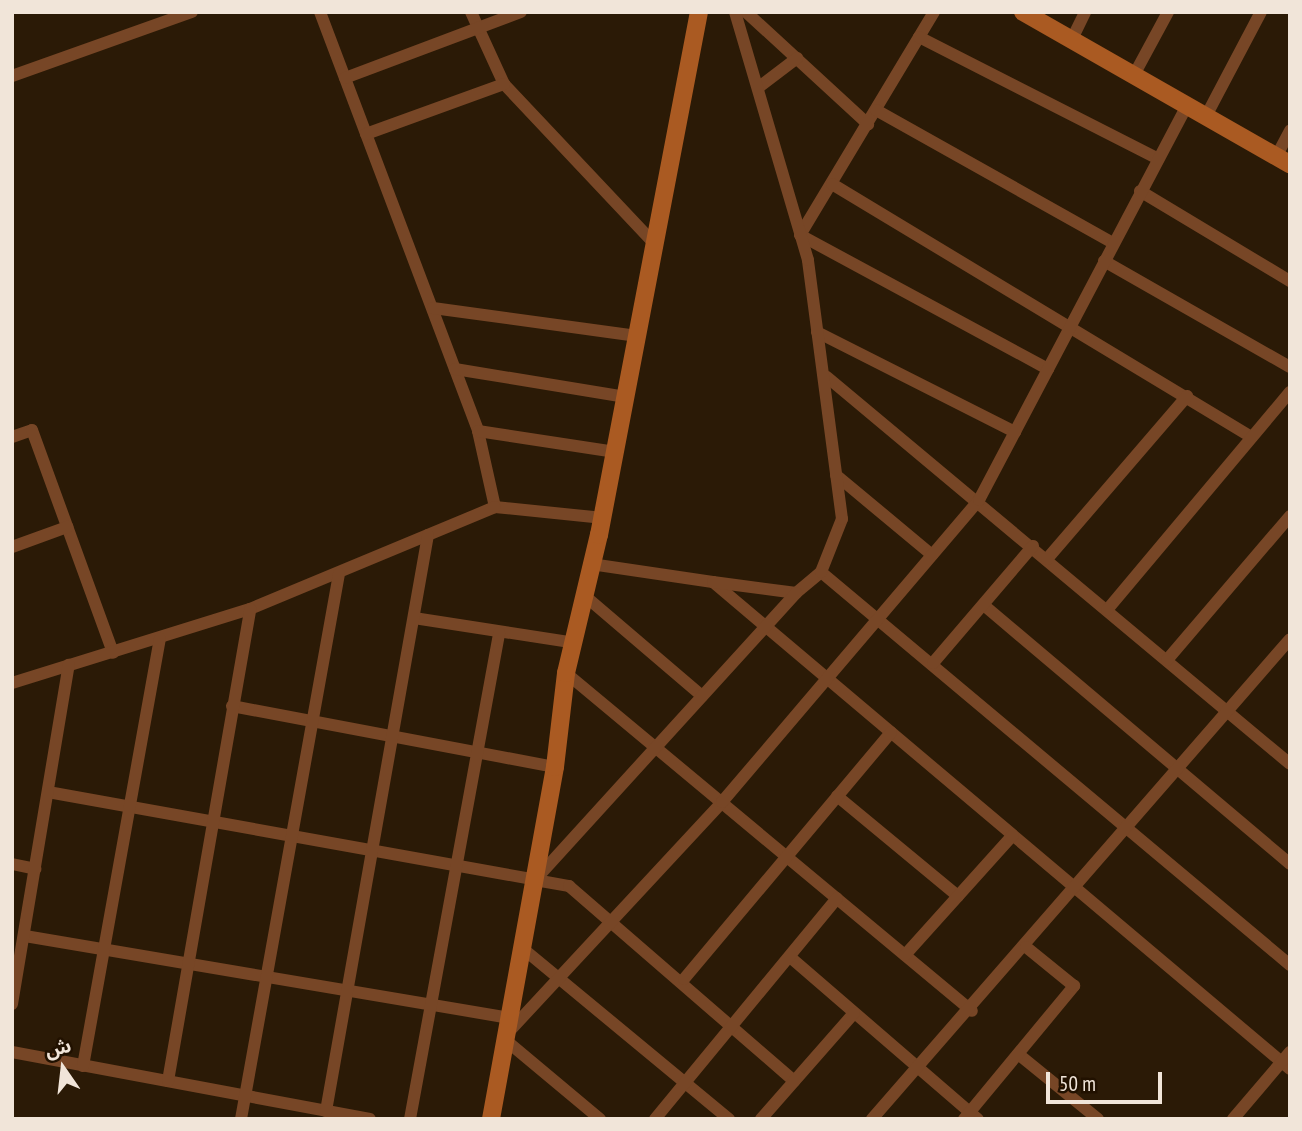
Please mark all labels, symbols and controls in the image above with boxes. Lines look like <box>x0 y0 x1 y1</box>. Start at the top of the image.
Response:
north arrow <box>28 1033 98 1103</box>
text: ش <box>42 1033 73 1062</box>
scale bar <box>1050 1058 1166 1102</box>
text: 50 m <box>1059 1070 1096 1097</box>

